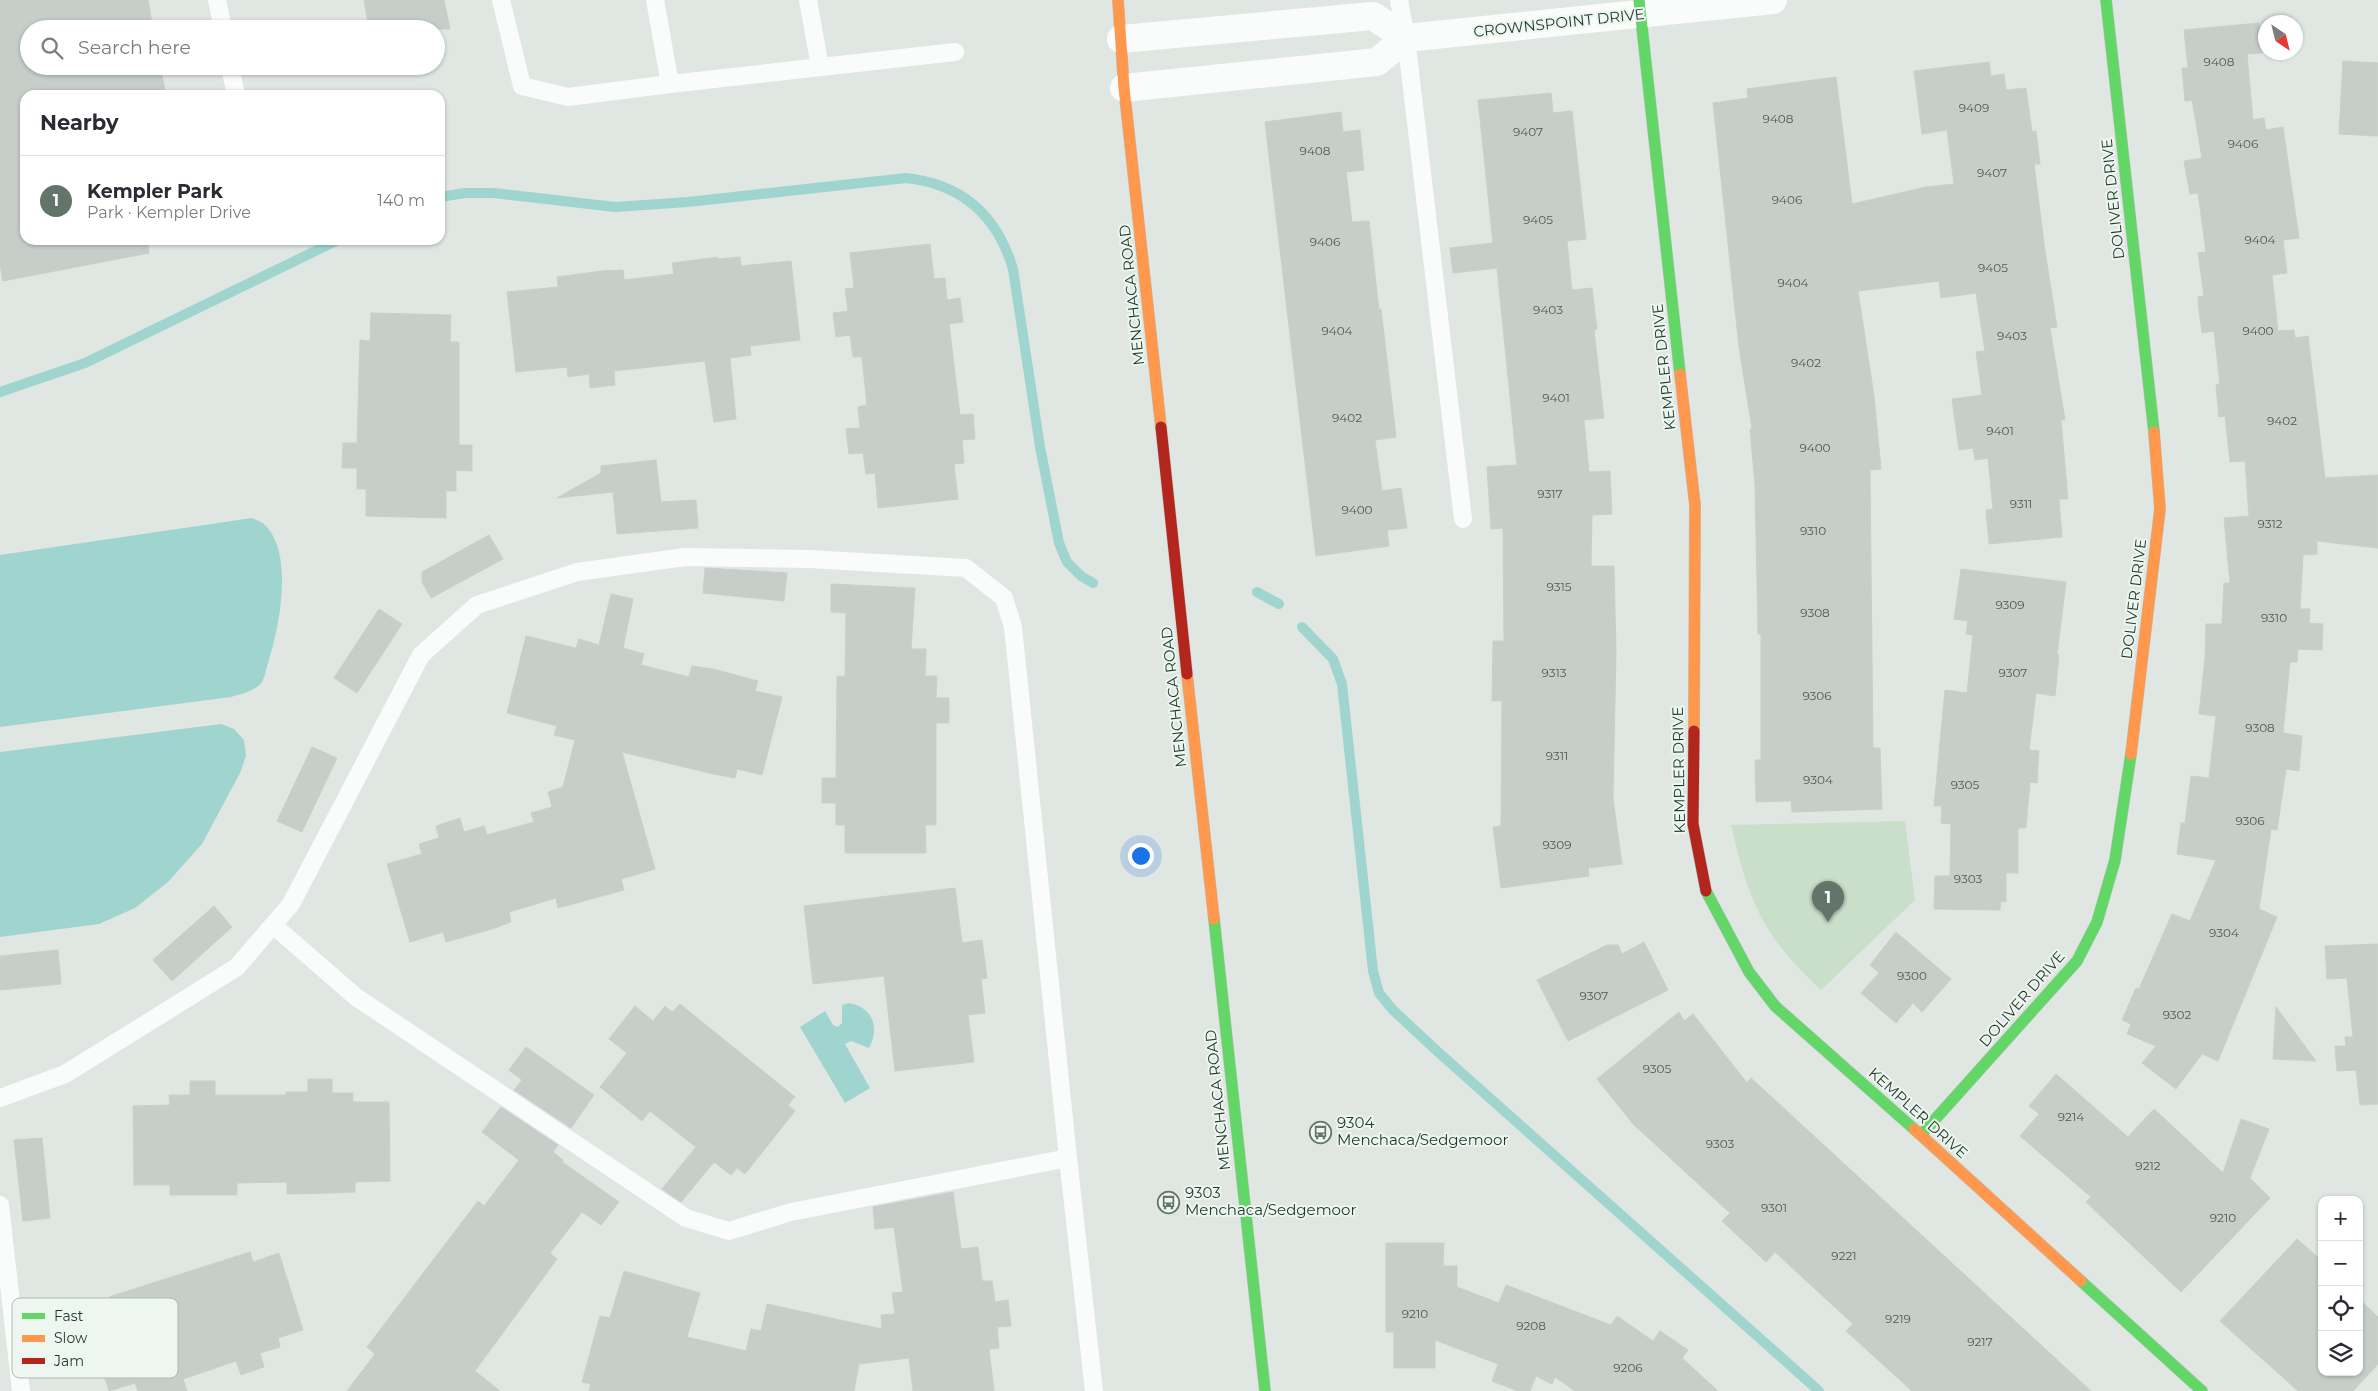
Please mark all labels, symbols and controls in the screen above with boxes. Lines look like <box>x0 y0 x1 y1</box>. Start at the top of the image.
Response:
street label: CROWNSPOINT DRIVE <box>1472 4 1646 41</box>
north arrow <box>2258 15 2303 60</box>
search box <box>20 20 445 75</box>
icon: search <box>38 34 66 62</box>
text: Search here <box>78 36 191 59</box>
house number: 9408 <box>2204 54 2235 69</box>
house number: 9409 <box>1959 100 1989 115</box>
text: Nearby <box>40 110 119 135</box>
house number: 9408 <box>1763 111 1794 126</box>
house number: 9407 <box>1513 124 1543 139</box>
house number: 9406 <box>2228 136 2258 151</box>
street label: DOLIVER DRIVE <box>2097 138 2128 260</box>
house number: 9408 <box>1300 143 1331 158</box>
house number: 9407 <box>1977 165 2007 180</box>
text: Kempler Park <box>87 180 223 203</box>
text: 1 <box>53 191 59 210</box>
text: 140 m <box>377 191 425 210</box>
house number: 9406 <box>1772 192 1802 207</box>
text: Park · Kempler Drive <box>87 203 251 222</box>
house number: 9405 <box>1523 212 1553 227</box>
street label: MENCHACA ROAD <box>1115 224 1148 366</box>
house number: 9404 <box>2244 232 2276 247</box>
house number: 9406 <box>1310 234 1340 249</box>
house number: 9405 <box>1978 260 2008 275</box>
house number: 9404 <box>1777 275 1809 290</box>
house number: 9403 <box>1533 302 1563 317</box>
street label: KEMPLER DRIVE <box>1647 303 1680 431</box>
house number: 9404 <box>1321 323 1353 338</box>
house number: 9400 <box>2242 323 2274 338</box>
house number: 9403 <box>1997 328 2027 343</box>
house number: 9402 <box>1791 355 1821 370</box>
house number: 9401 <box>1542 390 1570 405</box>
house number: 9402 <box>1332 410 1362 425</box>
house number: 9402 <box>2267 413 2297 428</box>
house number: 9401 <box>1986 423 2014 438</box>
house number: 9400 <box>1799 440 1831 455</box>
house number: 9317 <box>1537 486 1563 501</box>
house number: 9311 <box>2010 496 2032 511</box>
house number: 9400 <box>1341 502 1373 517</box>
house number: 9312 <box>2257 516 2283 531</box>
house number: 9310 <box>1800 523 1826 538</box>
street label: DOLIVER DRIVE <box>2117 538 2150 660</box>
house number: 9315 <box>1546 579 1572 594</box>
house number: 9309 <box>1995 597 2025 612</box>
house number: 9308 <box>1800 605 1830 620</box>
house number: 9310 <box>2261 610 2287 625</box>
street label: MENCHACA ROAD <box>1157 626 1190 768</box>
house number: 9313 <box>1541 665 1567 680</box>
house number: 9307 <box>1999 665 2027 680</box>
house number: 9306 <box>1802 688 1832 703</box>
street label: KEMPLER DRIVE <box>1668 706 1689 834</box>
house number: 9308 <box>2245 720 2275 735</box>
house number: 9311 <box>1546 748 1568 763</box>
house number: 9304 <box>1803 772 1833 787</box>
house number: 9305 <box>1951 777 1980 792</box>
house number: 9306 <box>2235 813 2265 828</box>
house number: 9309 <box>1542 837 1572 852</box>
your location <box>1128 843 1154 869</box>
house number: 9303 <box>1954 871 1982 886</box>
pin: 1 <box>1812 881 1844 922</box>
house number: 9304 <box>2209 925 2239 940</box>
street label: DOLIVER DRIVE <box>1975 947 2068 1051</box>
house number: 9300 <box>1897 968 1927 983</box>
house number: 9307 <box>1580 988 1608 1003</box>
house number: 9302 <box>2163 1007 2192 1022</box>
street label: MENCHACA ROAD <box>1201 1029 1234 1171</box>
house number: 9305 <box>1643 1061 1672 1076</box>
street label: KEMPLER DRIVE <box>1865 1063 1972 1162</box>
house number: 9214 <box>2058 1109 2084 1124</box>
place label: 9304 Menchaca/Sedgemoor <box>1337 1113 1508 1149</box>
bus stop icon: 9304 Menchaca/Sedgemoor <box>1309 1120 1333 1144</box>
house number: 9303 <box>1706 1136 1734 1151</box>
house number: 9212 <box>2135 1158 2161 1173</box>
place label: 9303 Menchaca/Sedgemoor <box>1185 1183 1356 1219</box>
bus stop icon: 9303 Menchaca/Sedgemoor <box>1157 1190 1181 1214</box>
map controls <box>2318 1196 2363 1376</box>
button: + <box>2318 1196 2363 1241</box>
house number: 9301 <box>1761 1200 1787 1215</box>
house number: 9210 <box>2210 1210 2236 1225</box>
button: − <box>2318 1241 2363 1286</box>
house number: 9221 <box>1831 1248 1857 1263</box>
button: locate <box>2318 1286 2363 1331</box>
legend <box>12 1298 178 1378</box>
house number: 9210 <box>1402 1306 1428 1321</box>
text: Fast <box>54 1307 84 1325</box>
house number: 9219 <box>1885 1311 1911 1326</box>
house number: 9208 <box>1516 1318 1546 1333</box>
text: Slow <box>54 1329 88 1347</box>
button: layers <box>2318 1331 2363 1376</box>
house number: 9217 <box>1967 1334 1993 1349</box>
text: Jam <box>53 1352 84 1370</box>
house number: 9206 <box>1613 1360 1643 1375</box>

